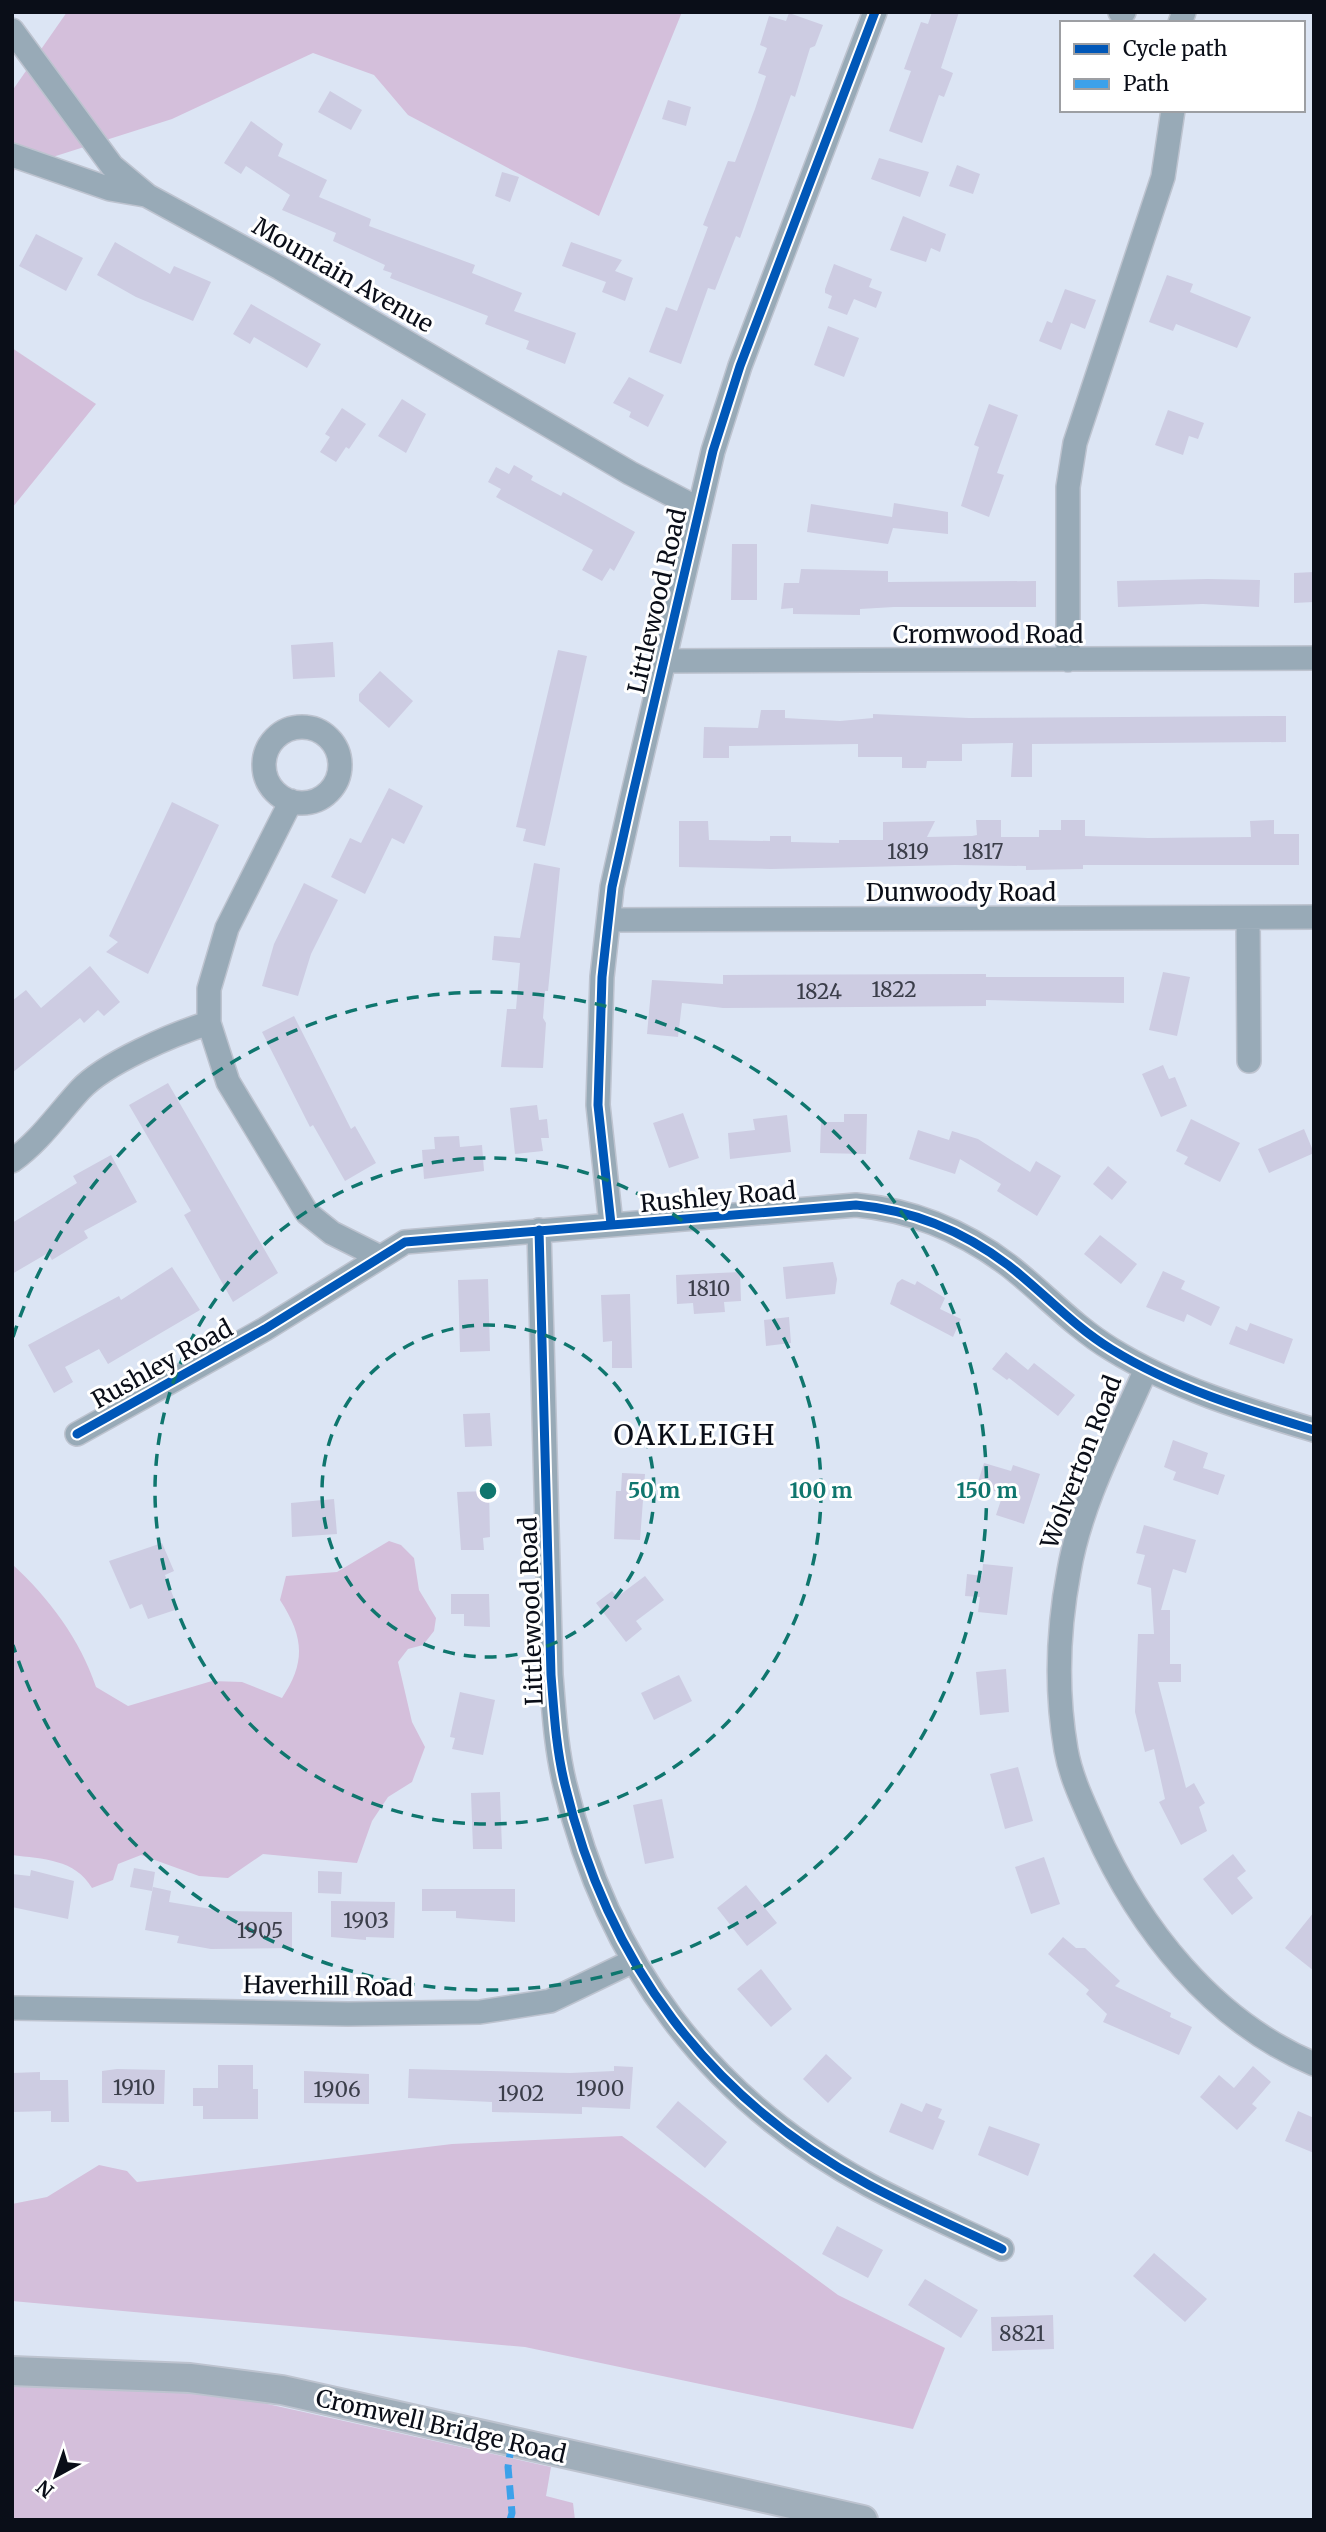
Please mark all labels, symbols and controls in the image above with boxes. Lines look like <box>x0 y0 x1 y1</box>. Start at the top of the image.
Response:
legend <box>1060 21 1305 112</box>
text: Cycle path <box>1123 35 1227 62</box>
text: Path <box>1123 70 1169 97</box>
street label: Mountain Avenue <box>247 211 439 339</box>
street label: Littlewood Road <box>621 505 693 697</box>
street label: Cromwood Road <box>893 619 1083 650</box>
house number: 1819 <box>887 838 929 865</box>
house number: 1817 <box>962 838 1004 865</box>
street label: Dunwoody Road <box>866 877 1056 908</box>
house number: 1822 <box>871 976 917 1003</box>
house number: 1824 <box>796 978 842 1005</box>
street label: Rushley Road <box>639 1175 797 1219</box>
house number: 1810 <box>688 1275 730 1302</box>
street label: Rushley Road <box>86 1313 238 1415</box>
street label: Wolverton Road <box>1033 1371 1128 1554</box>
district label: OAKLEIGH <box>613 1417 777 1453</box>
text: 50 m <box>628 1477 680 1504</box>
text: 100 m <box>790 1477 852 1504</box>
text: 150 m <box>956 1477 1018 1504</box>
centre of rings <box>476 1479 500 1503</box>
street label: Littlewood Road <box>512 1516 550 1706</box>
house number: 1903 <box>343 1907 389 1934</box>
house number: 1905 <box>237 1917 283 1944</box>
street label: Haverhill Road <box>243 1969 413 2003</box>
house number: 1910 <box>113 2074 155 2101</box>
house number: 1900 <box>576 2075 624 2102</box>
house number: 1906 <box>313 2076 361 2103</box>
house number: 1902 <box>498 2080 544 2107</box>
house number: 8821 <box>999 2320 1045 2347</box>
street label: Cromwell Bridge Road <box>313 2382 569 2470</box>
north arrow <box>21 2441 91 2511</box>
text: N <box>32 2475 59 2503</box>

